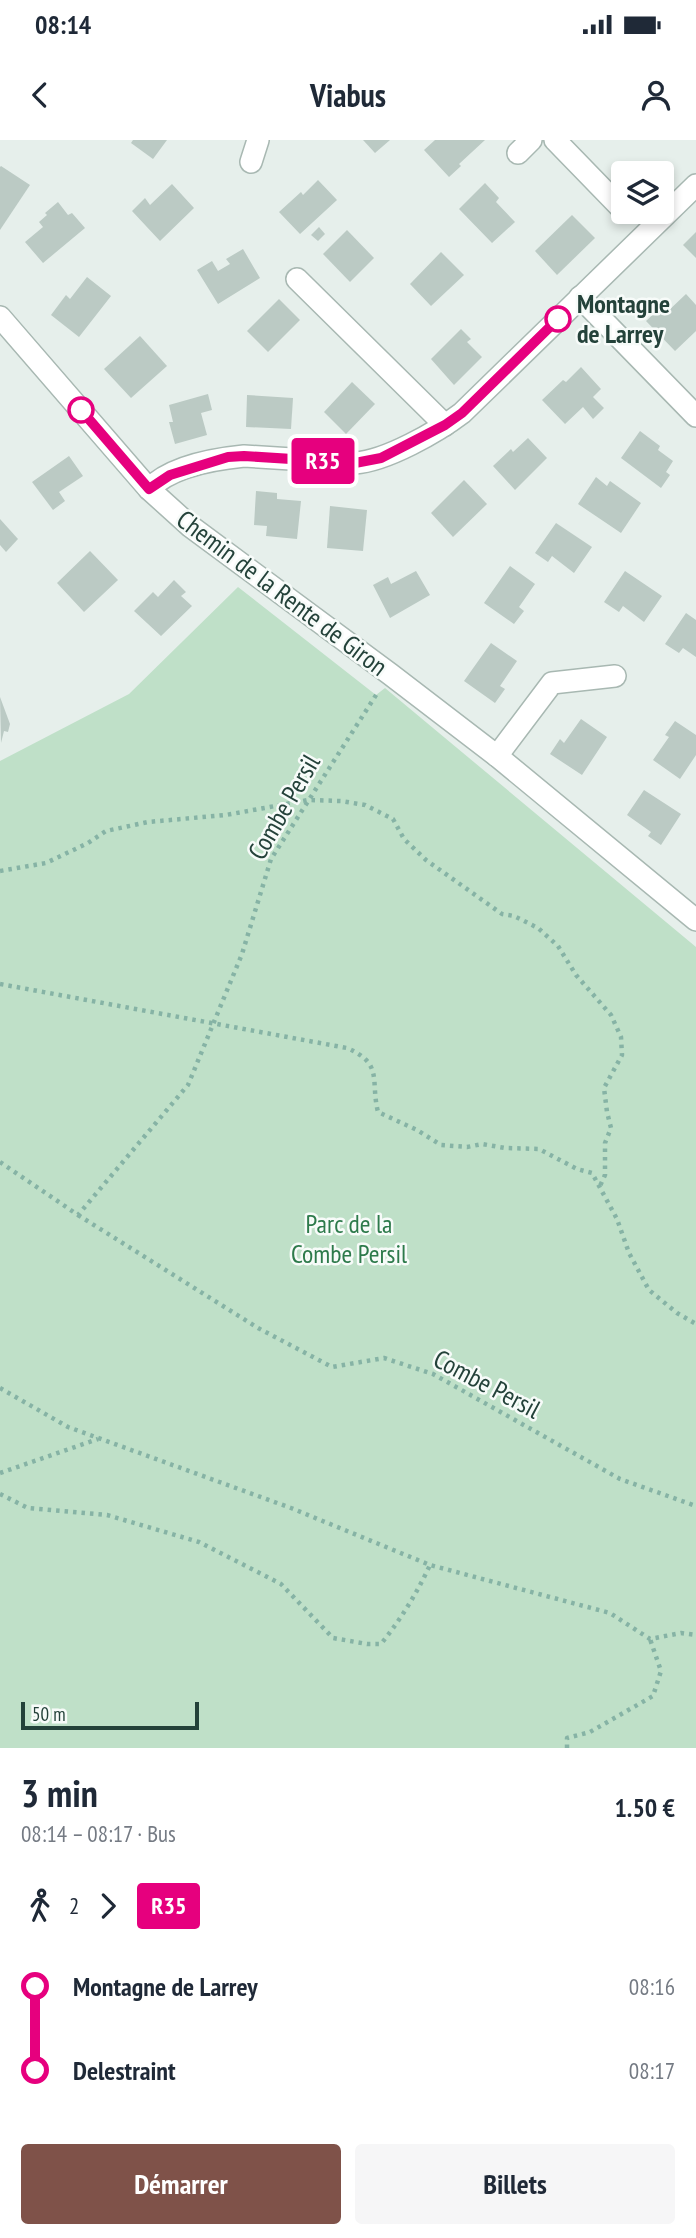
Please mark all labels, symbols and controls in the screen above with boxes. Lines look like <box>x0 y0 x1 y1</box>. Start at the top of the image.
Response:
text: 08:14 <box>35 8 91 41</box>
text: Viabus <box>310 74 386 116</box>
icon: back <box>21 76 59 114</box>
icon: person <box>637 76 675 114</box>
map controls <box>611 161 674 224</box>
button: layers <box>611 161 674 224</box>
place label: Montagne de Larrey <box>577 287 670 350</box>
marker: Montagne de Larrey <box>545 306 571 332</box>
unlabelled marker <box>68 397 94 423</box>
line badge: R35 <box>283 438 363 484</box>
text: R35 <box>305 445 341 476</box>
street label: Chemin de la Rente de Giron <box>170 503 394 683</box>
street label: Combe Persil <box>240 748 327 865</box>
park label: Parc de la Combe Persil <box>291 1207 407 1270</box>
street label: Combe Persil <box>428 1342 546 1425</box>
scale bar <box>21 1699 200 1731</box>
text: 50 m <box>32 1702 66 1726</box>
text: 3 min <box>21 1768 98 1817</box>
text: 1.50 € <box>614 1791 675 1824</box>
text: 08:14 – 08:17 · Bus <box>21 1819 176 1848</box>
icon: walk <box>21 1887 59 1925</box>
icon: forward <box>89 1887 127 1925</box>
text: R35 <box>151 1890 186 1921</box>
text: 2 <box>69 1891 79 1920</box>
text: Montagne de Larrey <box>73 1970 258 2003</box>
text: 08:16 <box>629 1972 675 2001</box>
text: Delestraint <box>73 2054 176 2087</box>
text: 08:17 <box>629 2056 675 2085</box>
button: Démarrer <box>21 2144 341 2224</box>
button: Billets <box>355 2144 675 2224</box>

